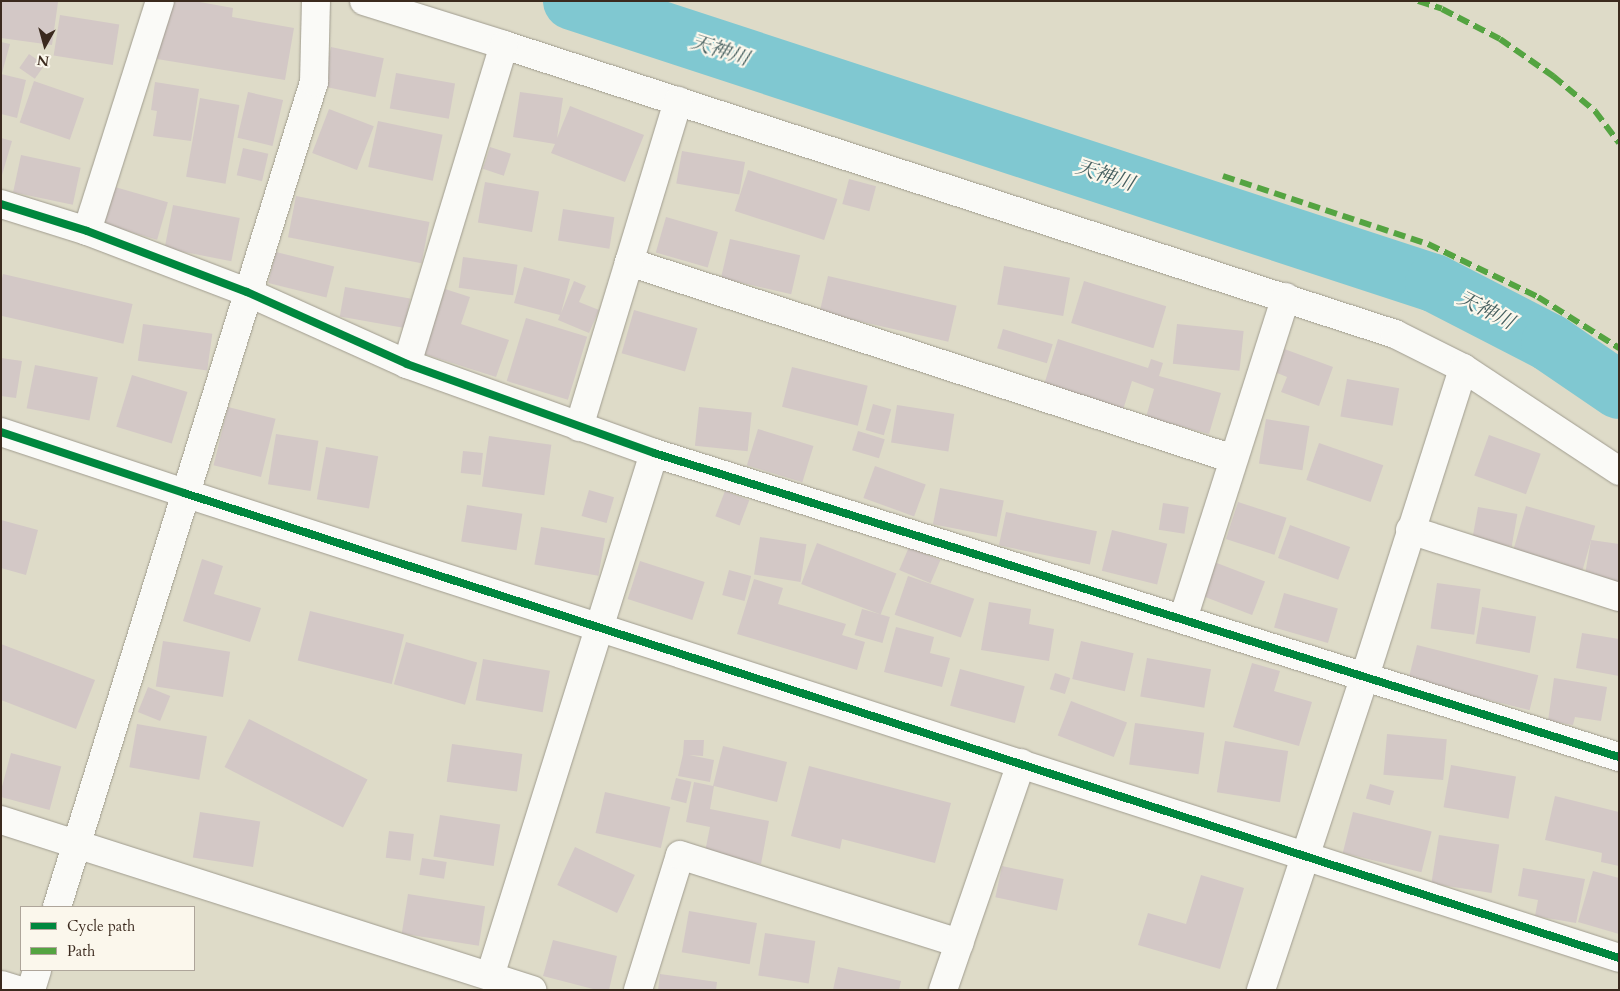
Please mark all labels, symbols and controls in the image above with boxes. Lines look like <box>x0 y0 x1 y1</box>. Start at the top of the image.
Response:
north arrow <box>20 20 70 70</box>
water label: 天神川 <box>688 29 752 71</box>
text: N <box>36 50 50 71</box>
water label: 天神川 <box>1073 154 1137 196</box>
water label: 天神川 <box>1454 286 1518 334</box>
legend <box>20 906 195 971</box>
text: Cycle path <box>67 916 135 936</box>
text: Path <box>67 941 95 961</box>

